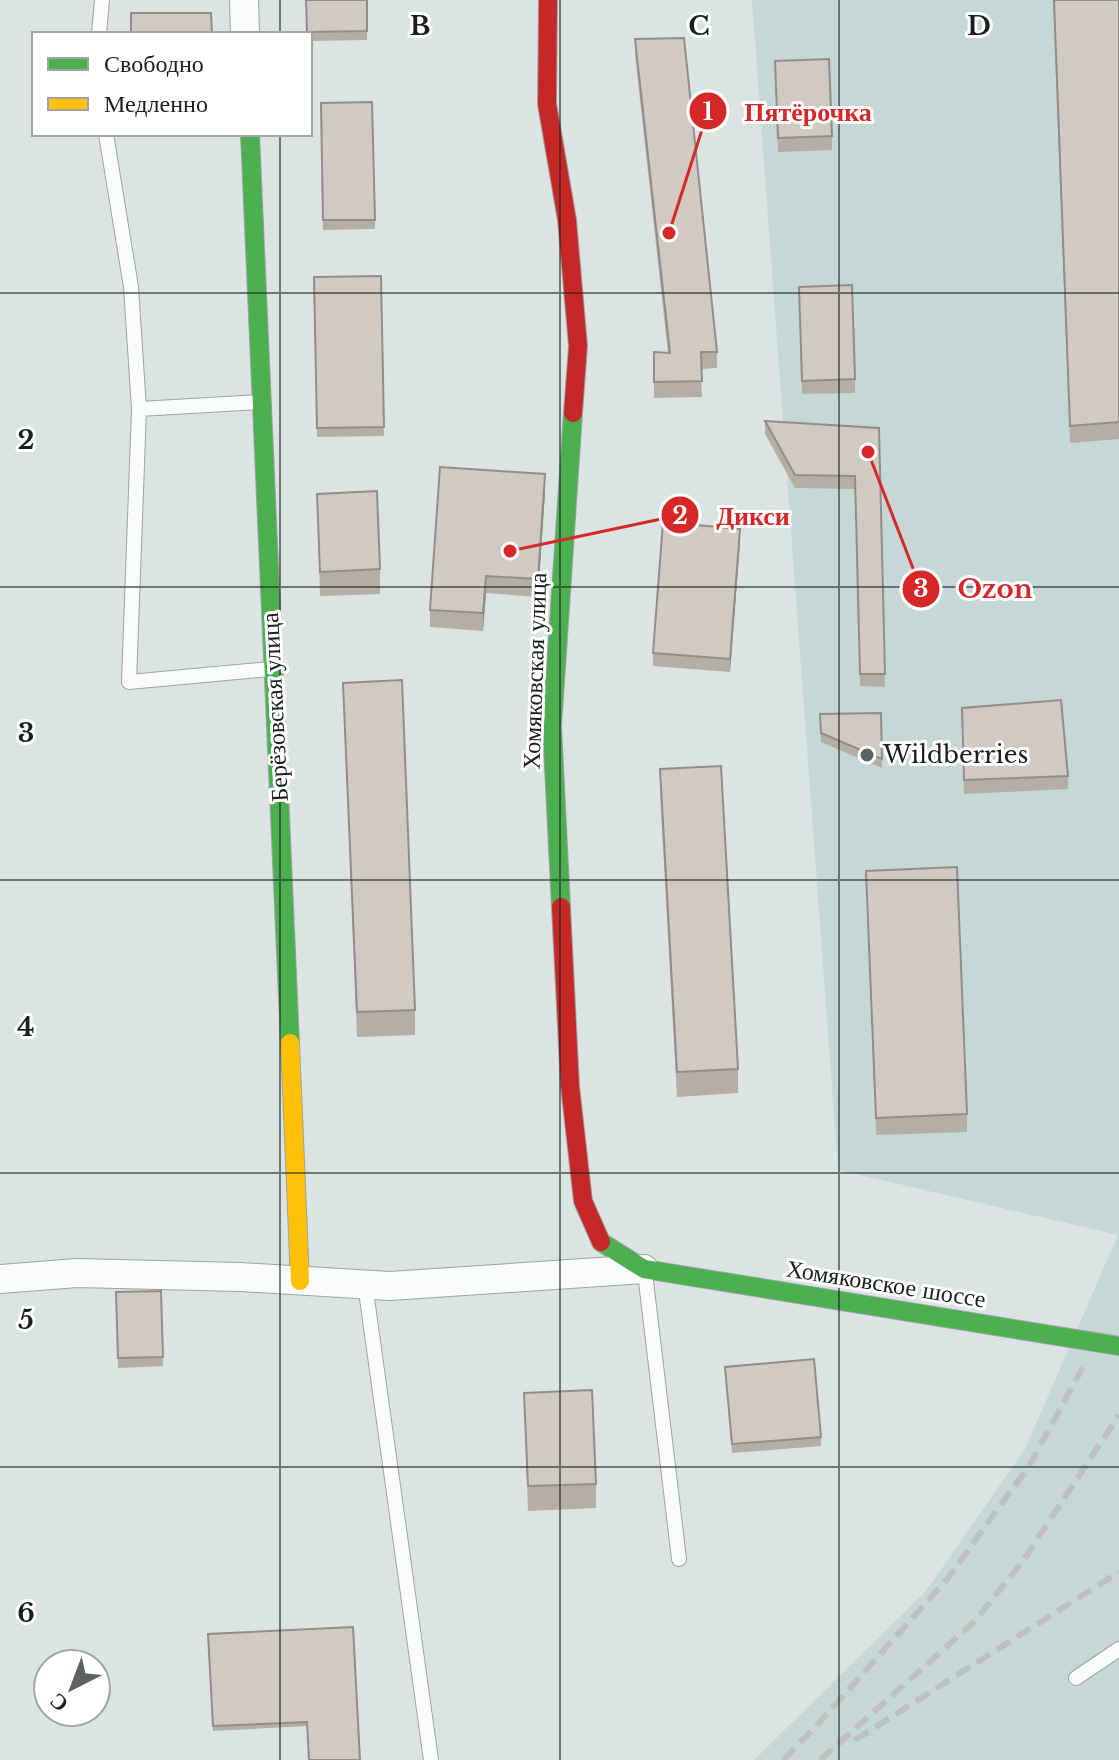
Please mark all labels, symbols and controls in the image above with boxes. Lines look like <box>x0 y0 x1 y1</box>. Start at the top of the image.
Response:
text: B <box>410 10 430 42</box>
text: C <box>688 10 710 42</box>
text: D <box>967 10 991 42</box>
legend <box>32 32 312 136</box>
text: Свободно <box>104 49 204 78</box>
callout: Пятёрочка <box>688 86 888 136</box>
text: Медленно <box>104 89 208 118</box>
text: Пятёрочка <box>744 96 872 128</box>
text: 1 <box>703 97 713 126</box>
text: 2 <box>18 424 34 456</box>
callout: Дикси <box>660 490 805 540</box>
text: Дикси <box>716 500 790 532</box>
text: 2 <box>672 501 688 530</box>
callout: Ozon <box>901 564 1048 614</box>
street label: Хомяковская улица <box>517 572 552 770</box>
text: Ozon <box>957 573 1033 605</box>
text: 3 <box>913 574 929 603</box>
street label: Берёзовская улица <box>255 611 294 802</box>
text: 3 <box>18 717 34 749</box>
place label: Wildberries <box>882 740 1028 769</box>
marker: Wildberries <box>858 746 876 764</box>
text: 4 <box>17 1011 35 1043</box>
street label: Хомяковское шоссе <box>784 1253 988 1314</box>
text: 5 <box>18 1304 34 1336</box>
text: 6 <box>17 1597 35 1629</box>
north arrow <box>32 1648 112 1728</box>
text: С <box>44 1687 74 1718</box>

